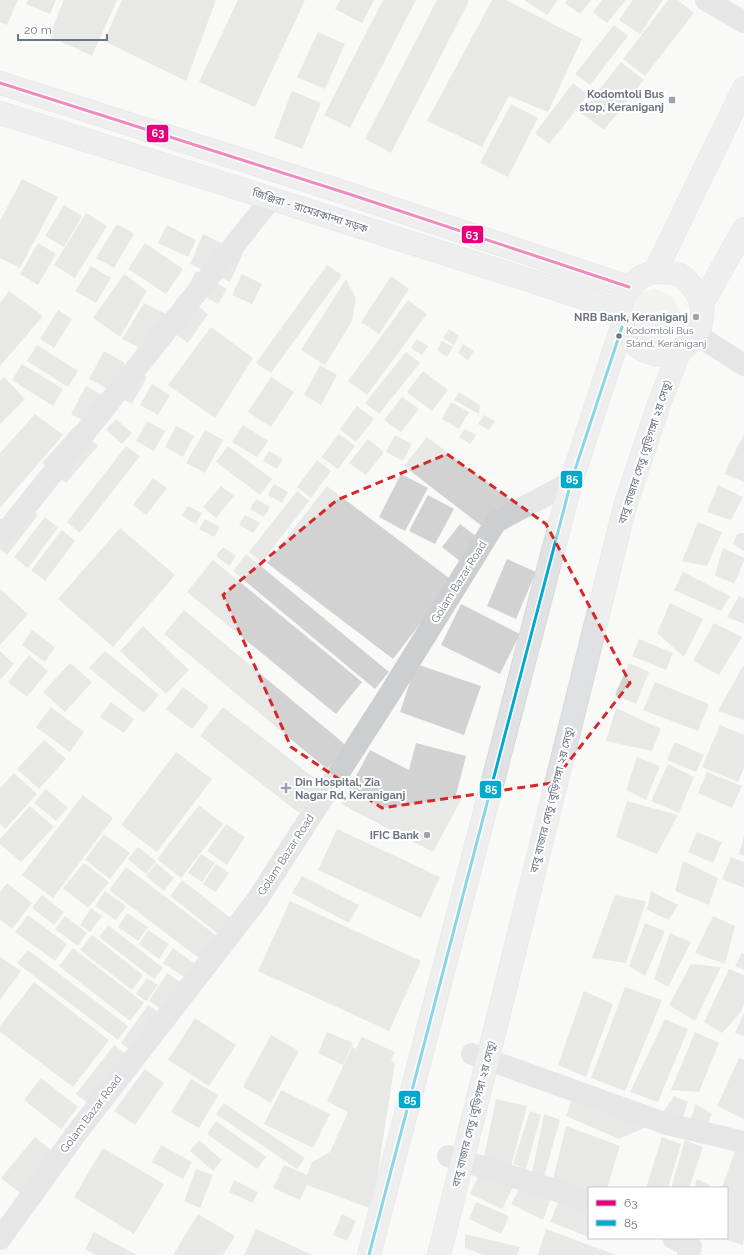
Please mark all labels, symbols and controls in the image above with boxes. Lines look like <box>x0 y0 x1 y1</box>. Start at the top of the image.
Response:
scale bar <box>18 16 107 42</box>
text: 20 m <box>24 23 52 37</box>
place label: Kodomtoli Bus stop, Keraniganj <box>579 88 665 114</box>
marker: Kodomtoli Bus stop, Keraniganj <box>667 95 677 105</box>
line badge: 63 <box>146 124 169 143</box>
text: 63 <box>152 127 164 140</box>
street label: জিঞ্জিরা - রামেরকান্দা সড়ক <box>250 186 370 236</box>
line badge: 63 <box>461 225 484 244</box>
text: 63 <box>466 229 478 242</box>
place label: NRB Bank, Keraniganj <box>574 311 688 324</box>
marker: NRB Bank, Keraniganj <box>691 312 701 322</box>
place label: Kodomtoli Bus Stand, Keraniganj <box>626 325 706 349</box>
marker: Kodomtoli Bus Stand, Keraniganj <box>614 331 624 341</box>
street label: বাবু বাজার সেতু (বুড়িগঙ্গা ২য় সেতু) <box>615 379 674 526</box>
line badge: 85 <box>560 470 583 489</box>
text: 85 <box>566 473 578 486</box>
street label: Golam Bazar Road <box>429 539 489 625</box>
street label: বাবু বাজার সেতু (বুড়িগঙ্গা ২য় সেতু) <box>527 726 576 875</box>
place label: Din Hospital, Zia Nagar Rd, Keraniganj <box>295 776 405 802</box>
line badge: 85 <box>479 780 502 799</box>
marker: Din Hospital, Zia Nagar Rd, Keraniganj <box>280 782 292 794</box>
text: 85 <box>485 783 497 796</box>
street label: Golam Bazar Road <box>255 812 317 898</box>
place label: IFIC Bank <box>370 829 420 842</box>
marker: IFIC Bank <box>422 830 432 840</box>
street label: বাবু বাজার সেতু (বুড়িগঙ্গা ২য় সেতু) <box>449 1040 498 1189</box>
street label: Golam Bazar Road <box>58 1072 125 1155</box>
line badge: 85 <box>398 1090 421 1109</box>
text: 85 <box>404 1094 416 1107</box>
legend <box>588 1187 728 1239</box>
text: 63 <box>624 1196 638 1210</box>
text: 85 <box>624 1216 638 1230</box>

